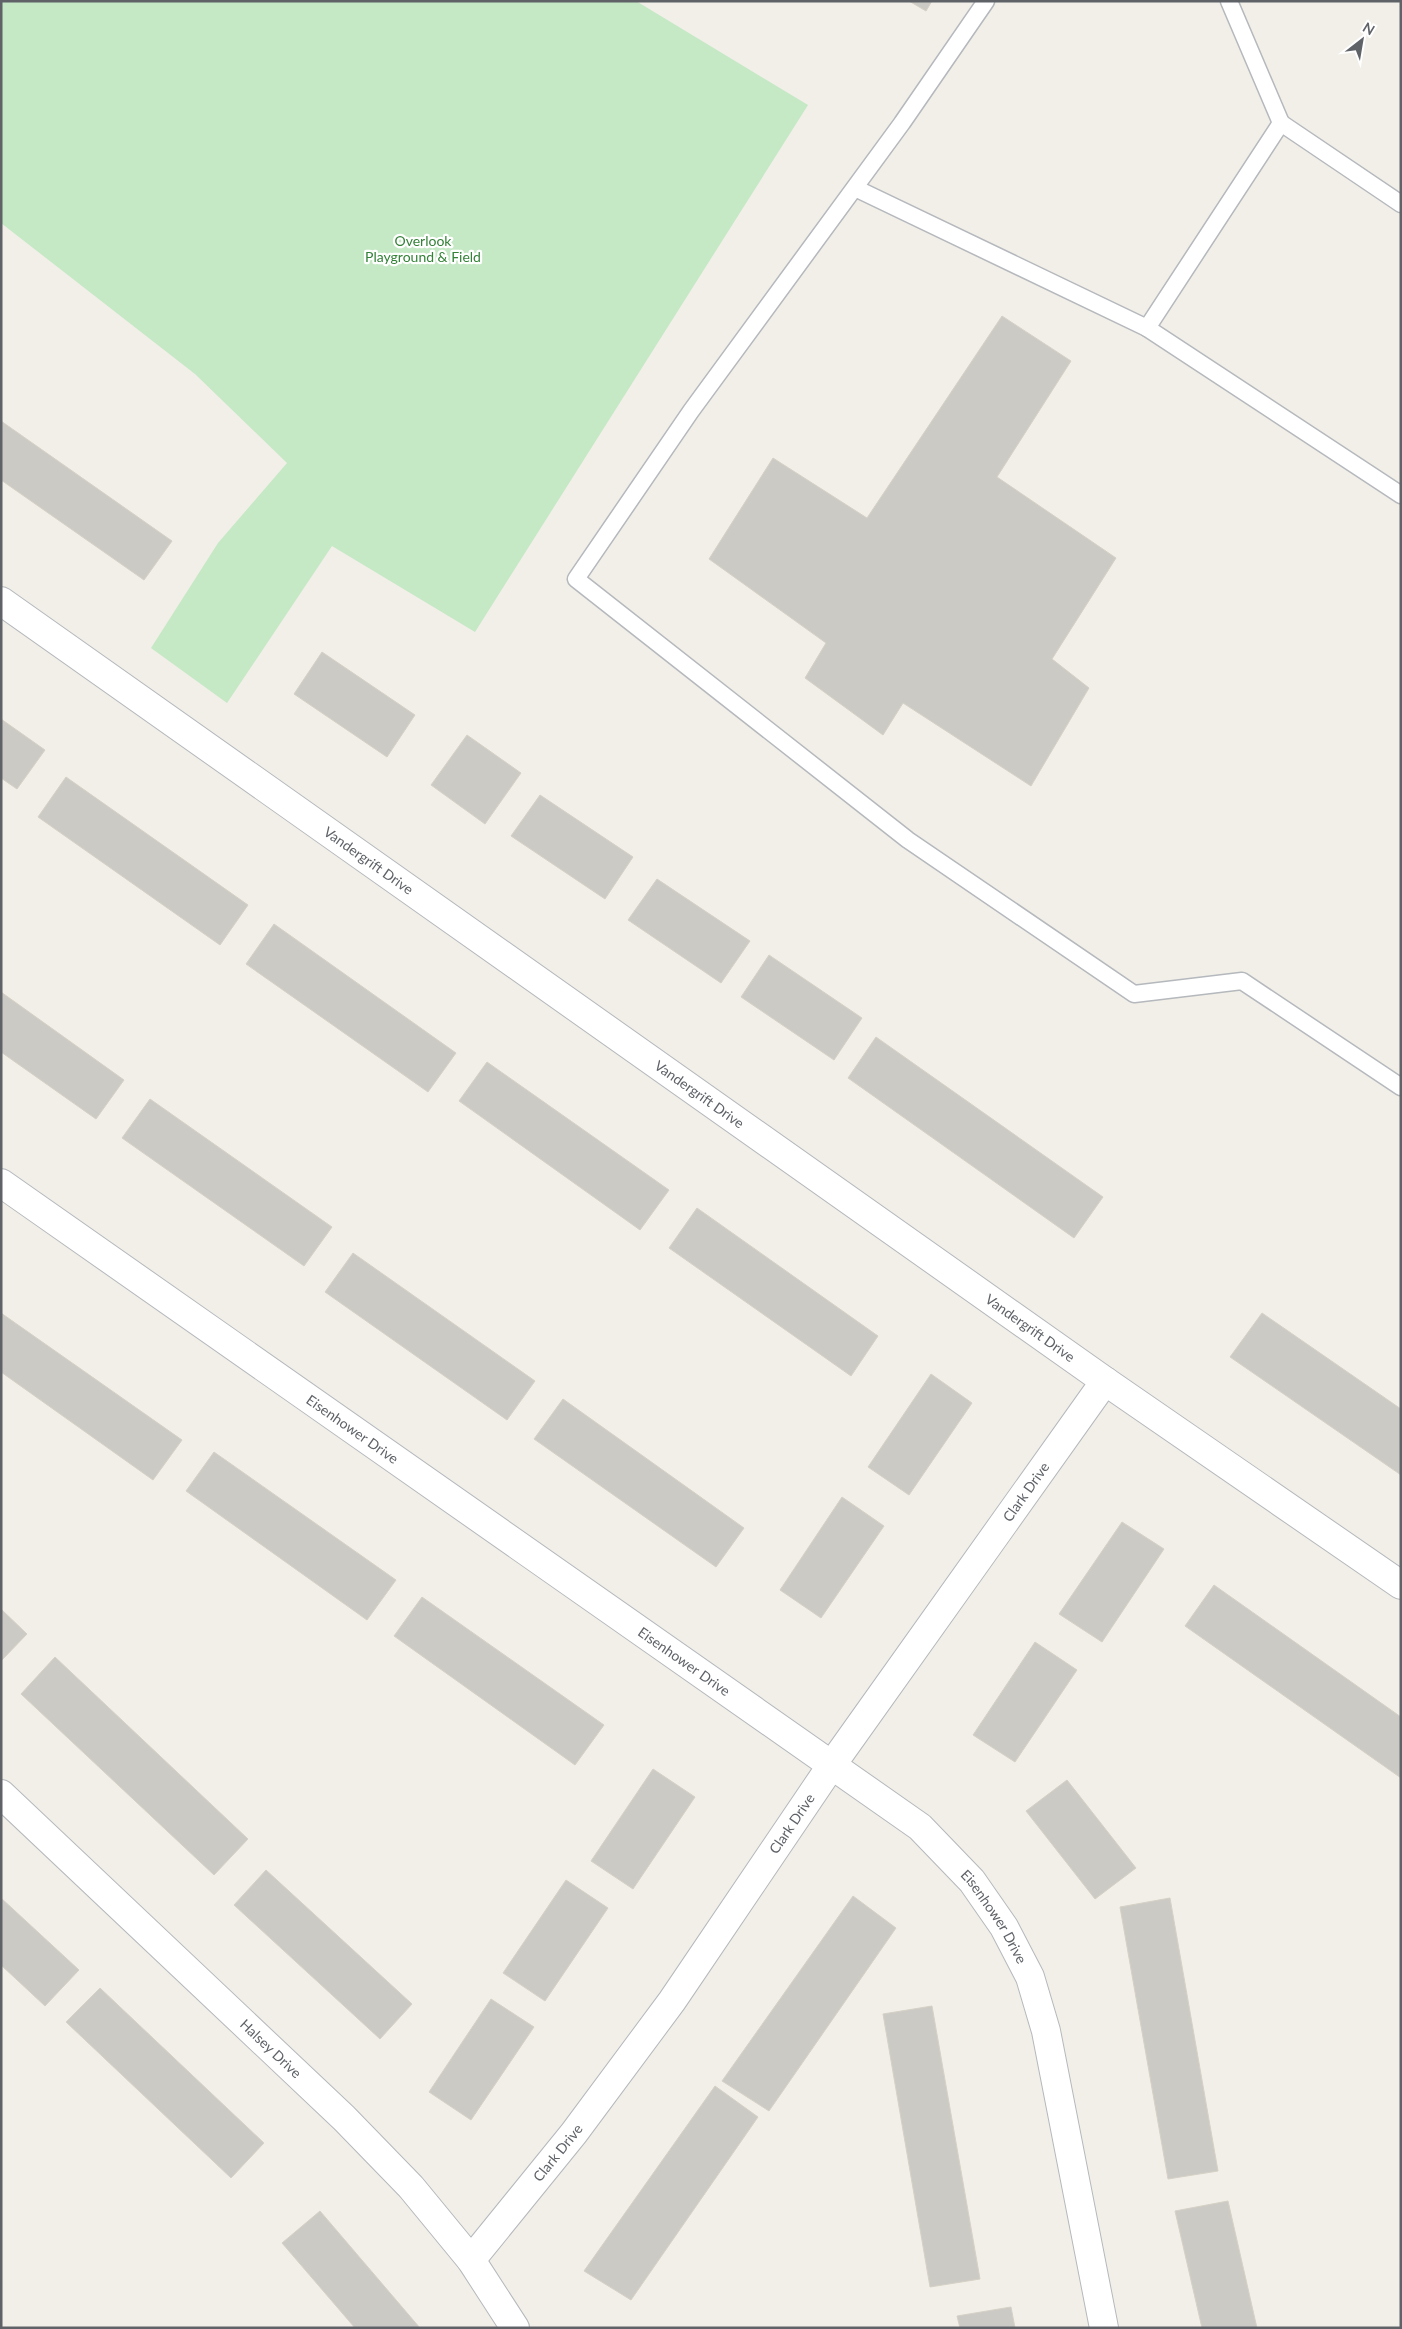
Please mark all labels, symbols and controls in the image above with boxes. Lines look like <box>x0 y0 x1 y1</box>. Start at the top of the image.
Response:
north arrow <box>1337 15 1387 65</box>
text: N <box>1360 18 1378 38</box>
park label: Overlook Playground & Field <box>365 232 481 265</box>
street label: Vandergrift Drive <box>321 823 417 898</box>
street label: Vandergrift Drive <box>651 1056 748 1131</box>
street label: Vandergrift Drive <box>982 1290 1078 1365</box>
street label: Eisenhower Drive <box>303 1391 402 1467</box>
street label: Clark Drive <box>999 1459 1053 1525</box>
street label: Eisenhower Drive <box>635 1623 734 1699</box>
street label: Clark Drive <box>765 1790 818 1857</box>
street label: Eisenhower Drive <box>958 1866 1030 1966</box>
street label: Halsey Drive <box>237 2015 305 2081</box>
street label: Clark Drive <box>529 2120 586 2185</box>

